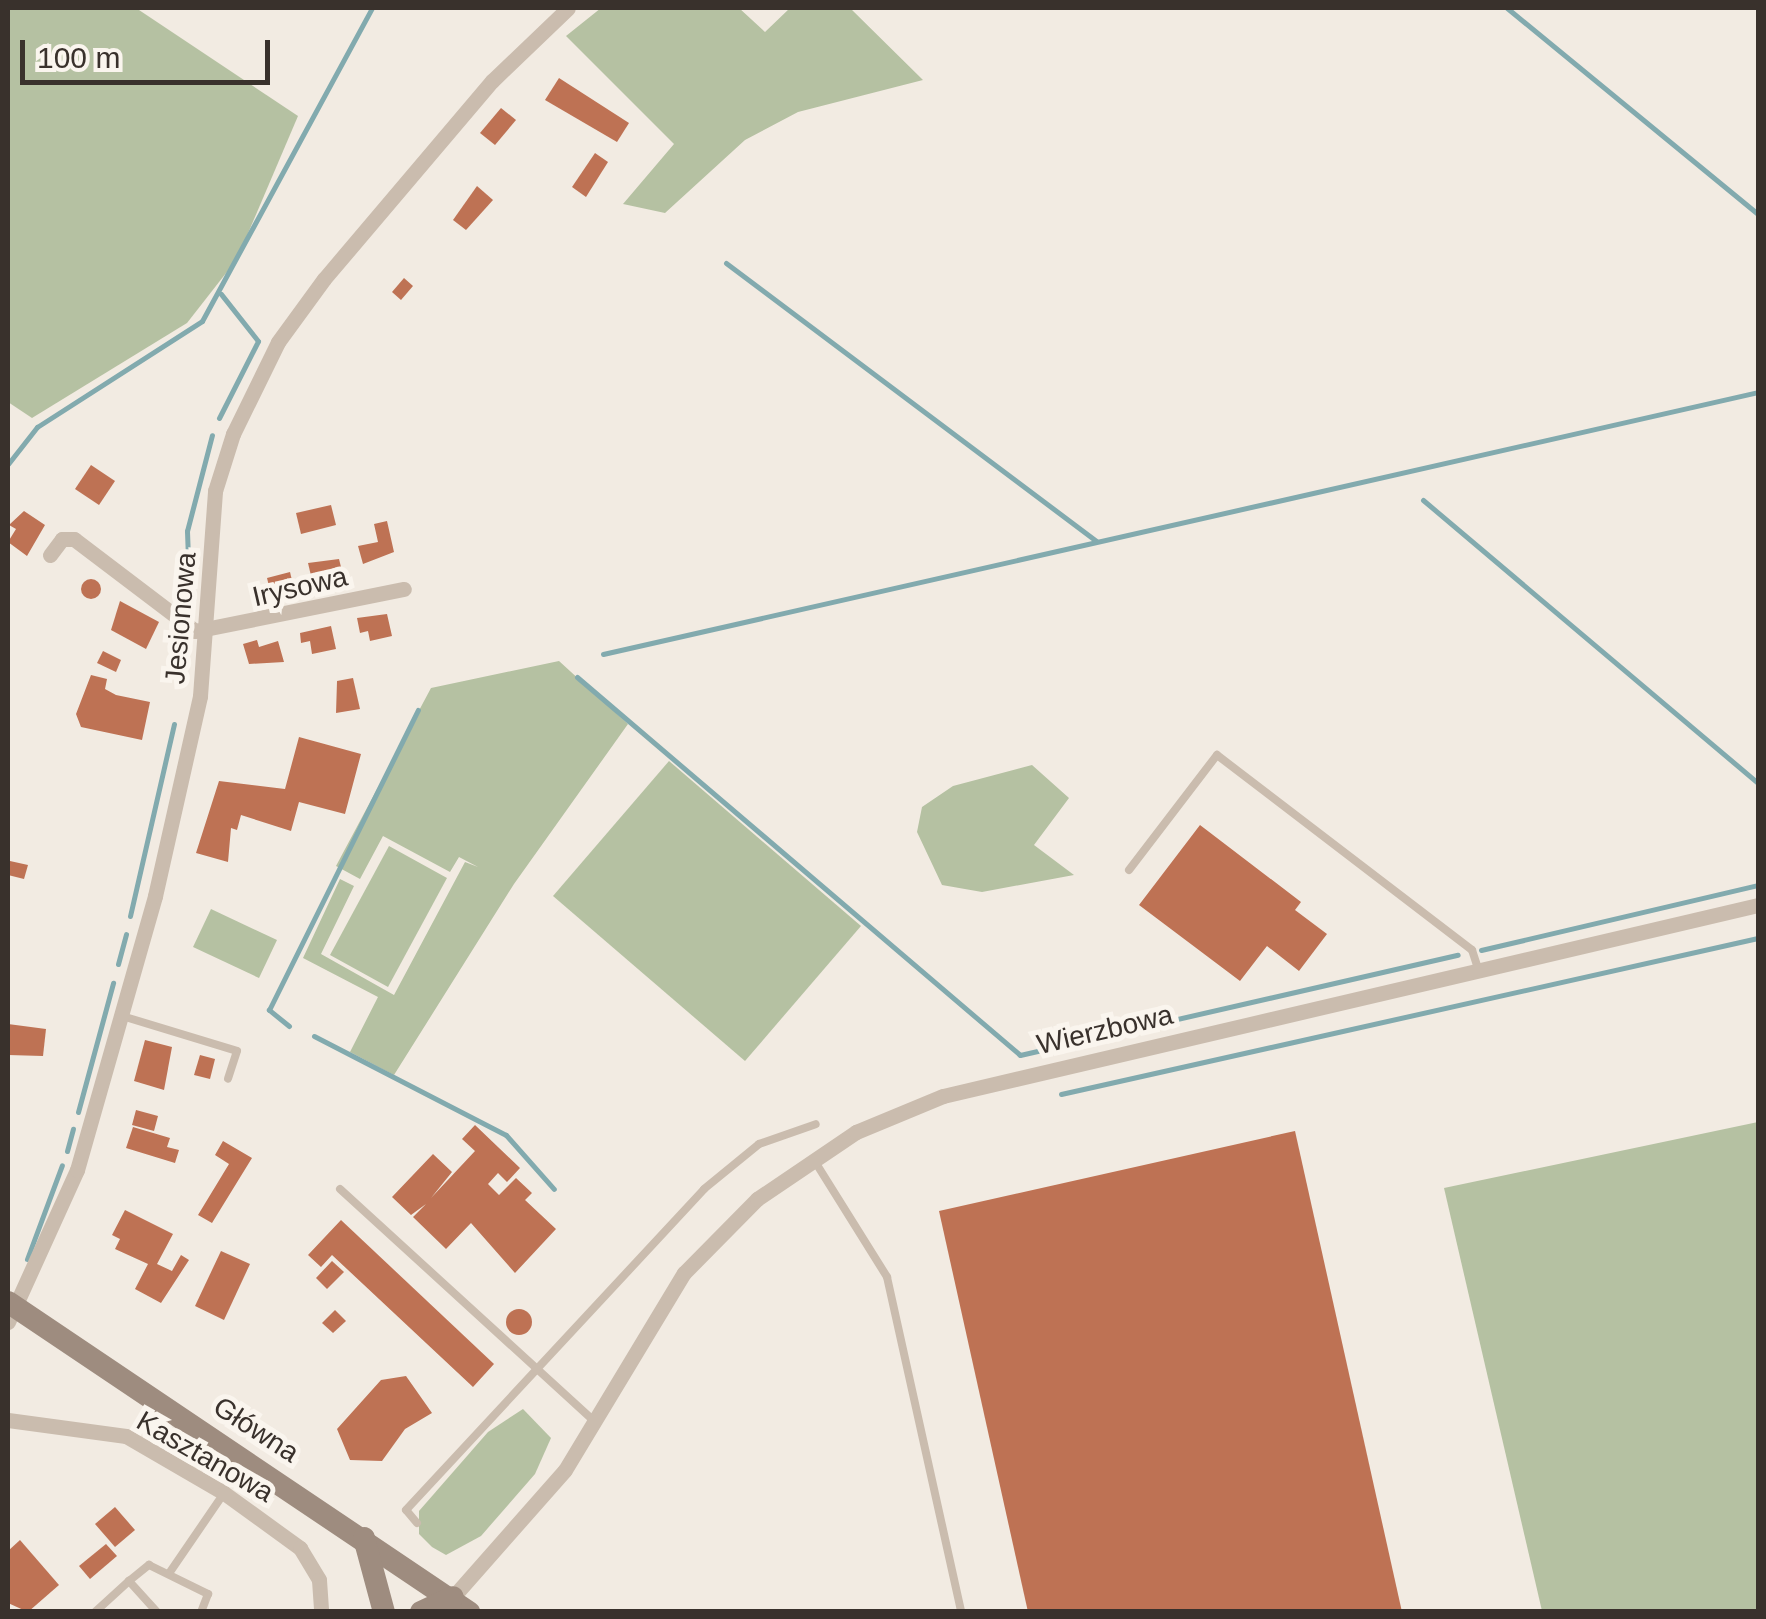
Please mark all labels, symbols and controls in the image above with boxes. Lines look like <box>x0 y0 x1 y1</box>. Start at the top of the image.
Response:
scale bar <box>25 20 275 82</box>
text: 100 m <box>37 41 120 74</box>
street label: Jesionowa <box>158 551 204 685</box>
street label: Irysowa <box>249 560 351 614</box>
street label: Wierzbowa <box>1034 998 1176 1062</box>
street label: Główna <box>207 1390 305 1470</box>
street label: Kasztanowa <box>131 1404 279 1510</box>

